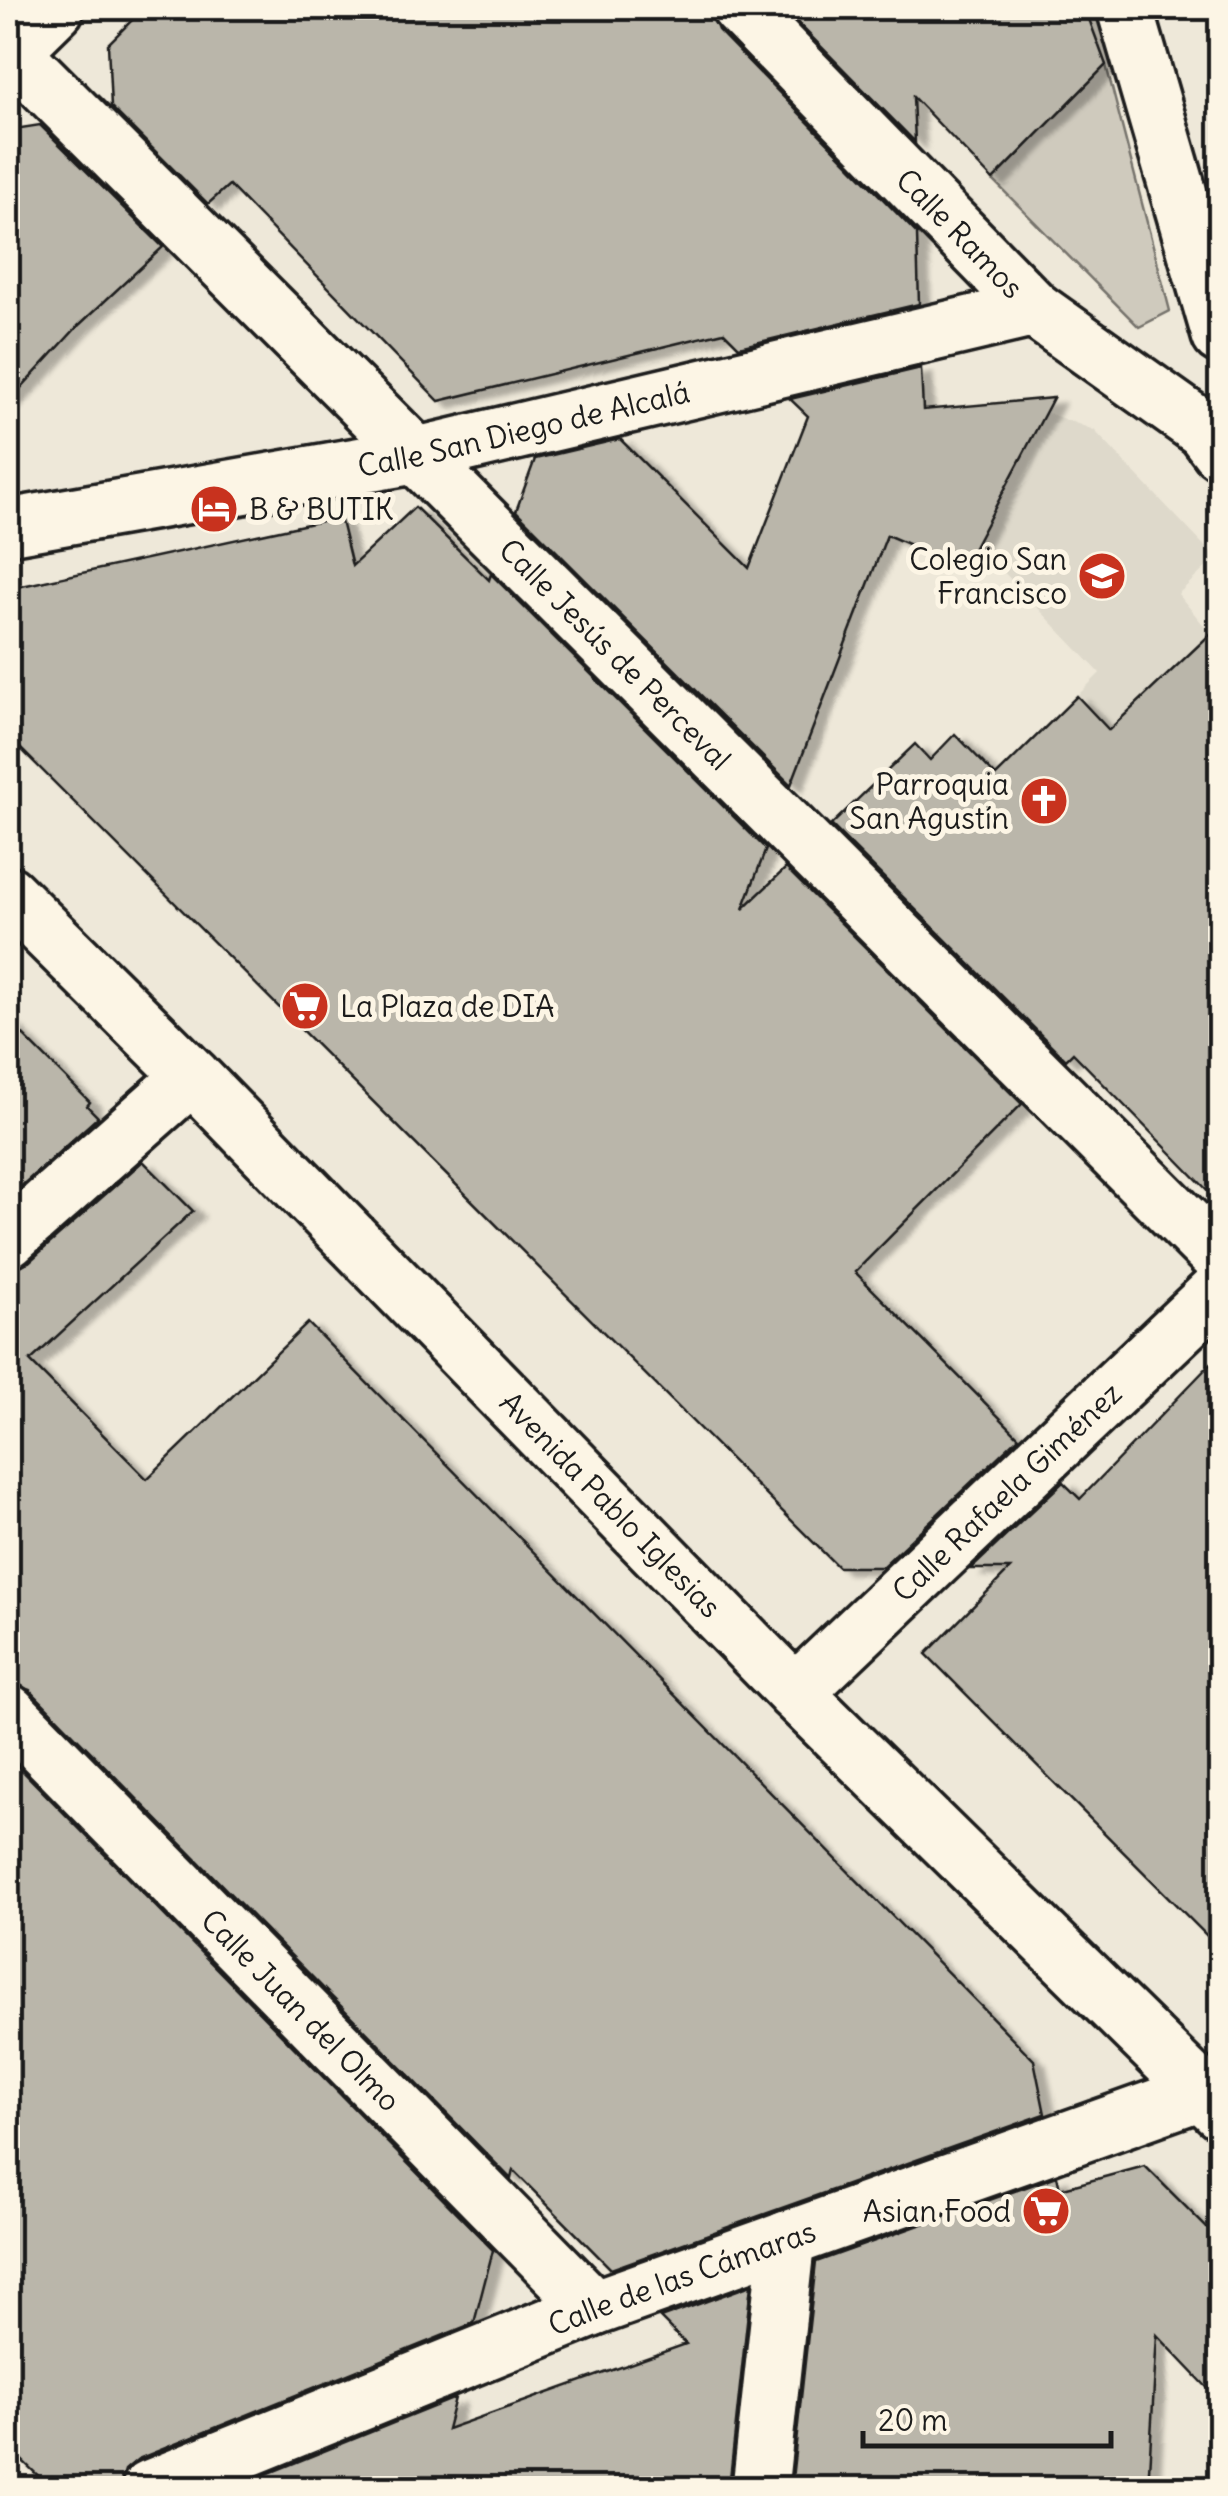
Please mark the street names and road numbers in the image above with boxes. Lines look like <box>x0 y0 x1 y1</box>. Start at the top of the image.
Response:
street label: Calle Ramos <box>888 161 1032 306</box>
street label: Calle San Diego de Alcalá <box>355 372 693 485</box>
street label: Calle Jesús de Perceval <box>491 531 739 778</box>
street label: Calle Rafaela Giménez <box>884 1374 1129 1610</box>
street label: Avenida Pablo Iglesias <box>492 1384 730 1625</box>
street label: Calle Juan del Olmo <box>193 1901 409 2119</box>
street label: Calle de las Cámaras <box>542 2212 821 2344</box>

